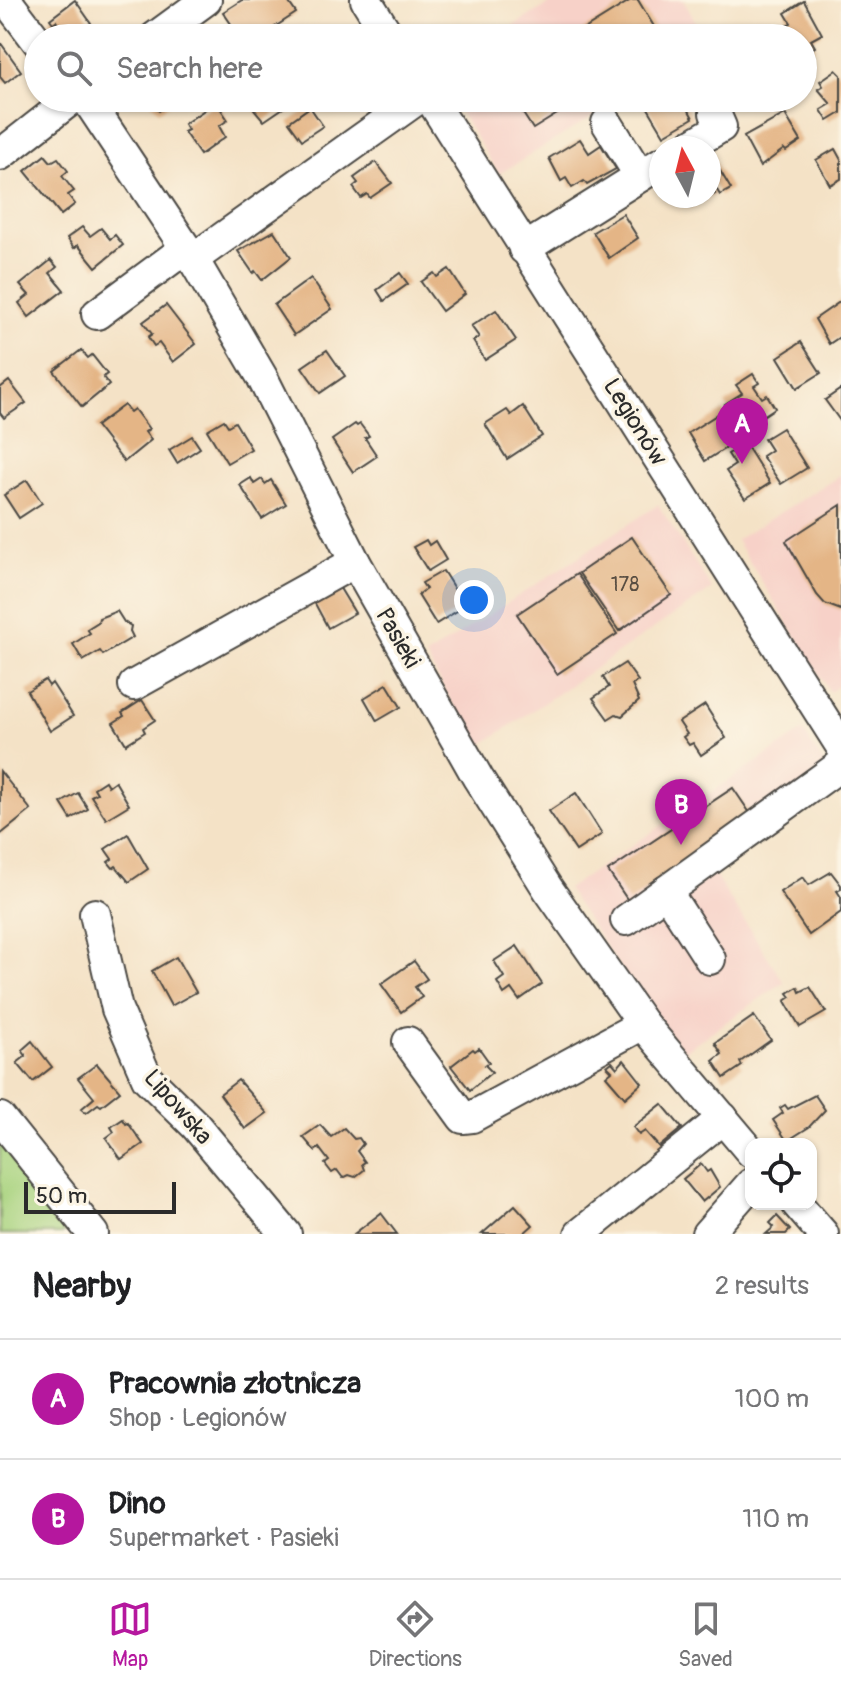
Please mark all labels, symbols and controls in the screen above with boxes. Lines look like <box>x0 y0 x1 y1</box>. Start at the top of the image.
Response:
search box <box>24 24 817 112</box>
icon: search <box>52 46 96 90</box>
text: Search here <box>116 50 263 87</box>
north arrow <box>649 136 721 208</box>
street label: Legionów <box>597 373 673 471</box>
pin: A <box>716 398 768 464</box>
house number: 178 <box>611 572 639 597</box>
your location <box>454 580 494 620</box>
street label: Pasieki <box>369 603 427 673</box>
pin: B <box>655 779 707 845</box>
street label: Lipowska <box>138 1064 218 1150</box>
map controls <box>745 1138 817 1210</box>
button: locate <box>745 1138 817 1210</box>
scale bar <box>24 1178 176 1214</box>
text: 50 m <box>36 1182 87 1210</box>
text: Nearby <box>32 1265 131 1308</box>
text: 2 results <box>715 1270 809 1302</box>
text: Pracownia złotnicza <box>108 1365 361 1402</box>
text: A <box>50 1383 66 1415</box>
text: 100 m <box>735 1383 809 1415</box>
text: Shop · Legionów <box>108 1402 287 1434</box>
text: Dino <box>108 1485 166 1522</box>
text: B <box>51 1503 65 1535</box>
text: 110 m <box>742 1503 809 1535</box>
text: Supermarket · Pasieki <box>108 1522 339 1554</box>
tab: Map <box>108 1597 152 1673</box>
tab: Directions <box>369 1597 462 1673</box>
tab: Saved <box>678 1597 733 1673</box>

